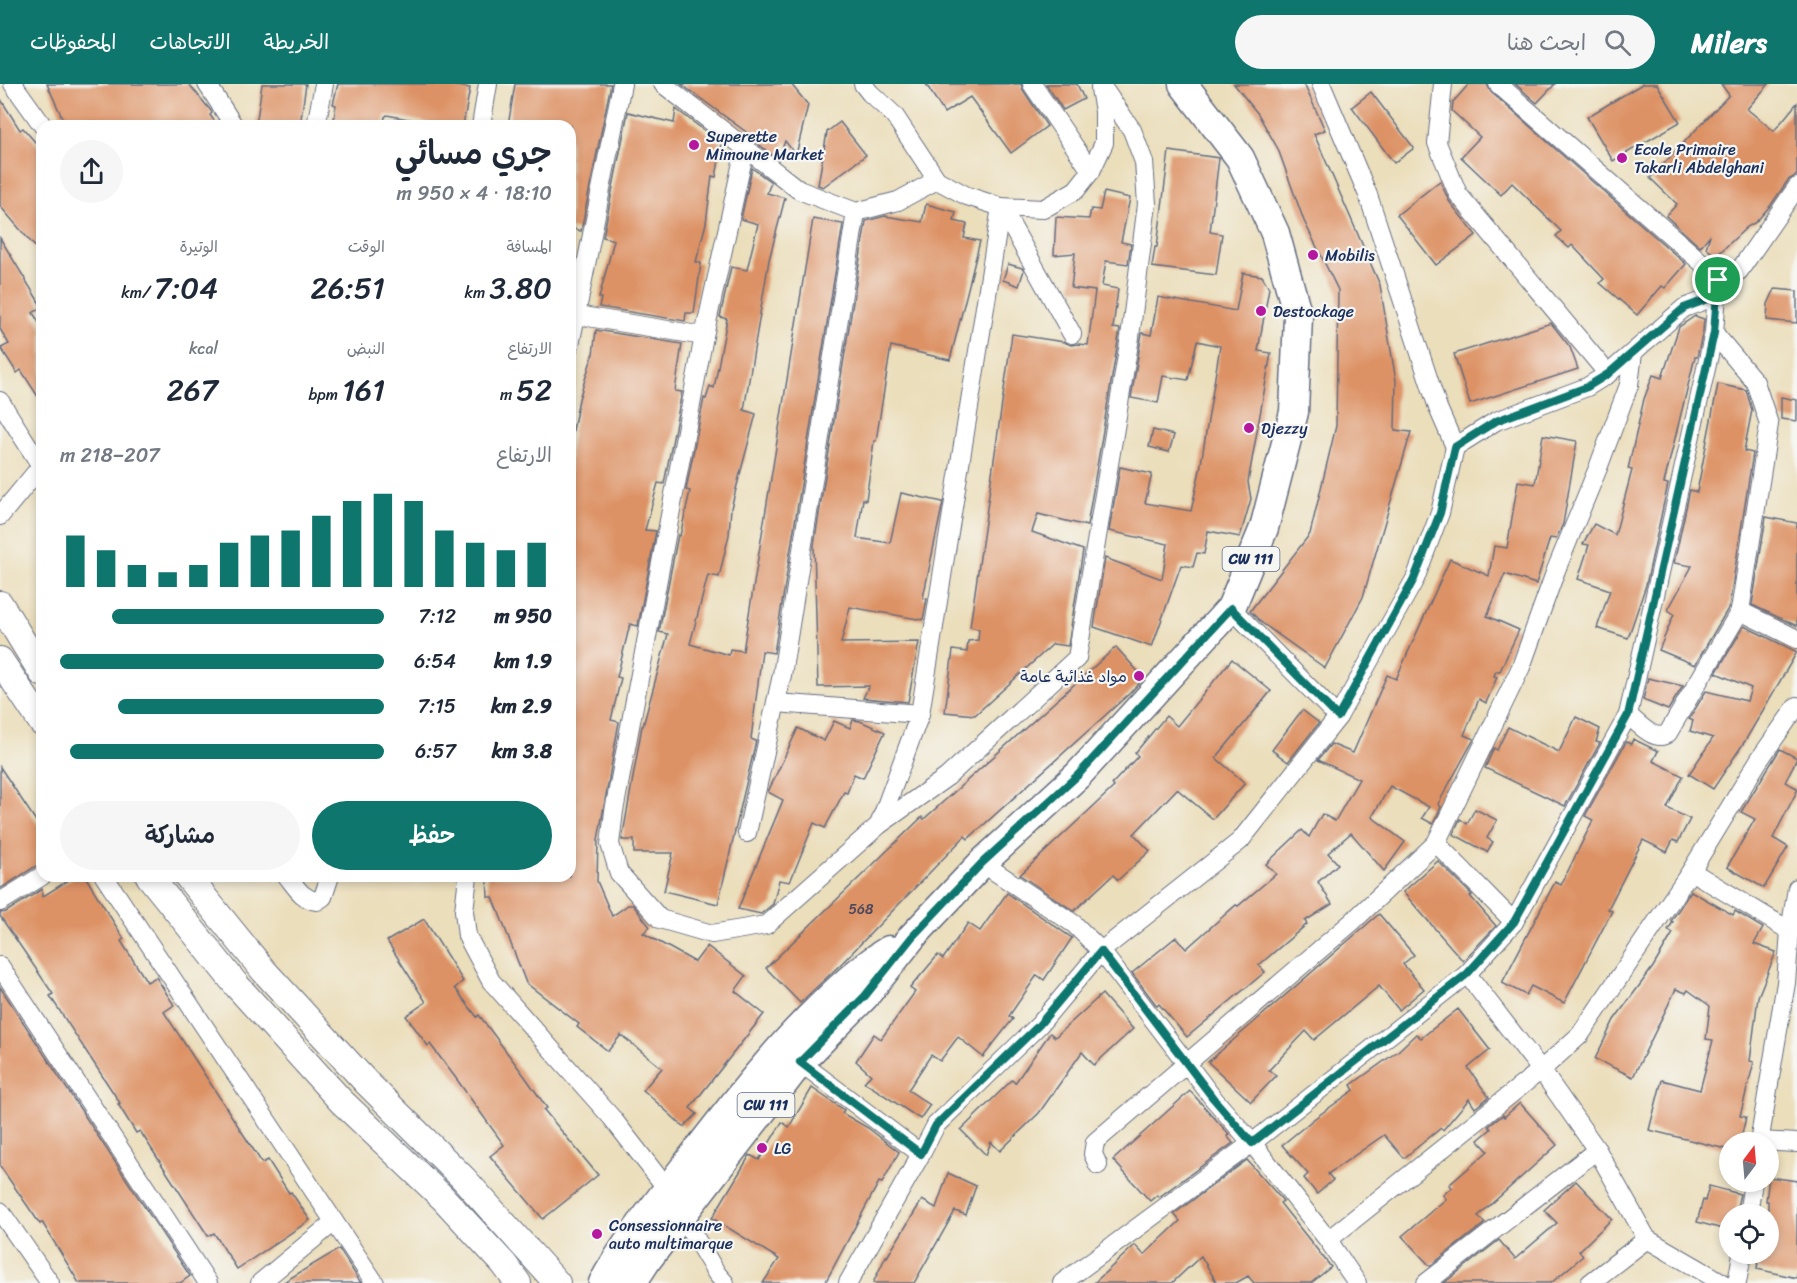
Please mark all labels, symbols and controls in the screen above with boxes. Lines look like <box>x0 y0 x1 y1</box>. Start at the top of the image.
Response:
search box <box>1235 15 1655 69</box>
text: Milers <box>1691 18 1767 67</box>
text: المحفوظات <box>30 23 116 61</box>
text: الاتجاهات <box>149 23 231 61</box>
text: الخريطة <box>264 23 329 61</box>
text: ابحث هنا <box>1507 23 1586 62</box>
icon: search <box>1601 26 1634 59</box>
place label: Superette Mimoune Market <box>706 122 824 169</box>
text: جري مسائي <box>395 124 552 182</box>
place label: Ecole Primaire Takarli Abdelghani <box>1634 135 1764 182</box>
marker: Superette Mimoune Market <box>687 138 701 152</box>
button: share <box>60 140 123 203</box>
marker: Ecole Primaire Takarli Abdelghani <box>1615 151 1629 165</box>
text: 18:10 · 4 × 950 m <box>397 176 552 211</box>
text: الوتيرة <box>179 232 218 261</box>
text: الوقت <box>348 232 385 261</box>
text: المسافة <box>506 232 552 261</box>
place label: Mobilis <box>1325 241 1375 270</box>
marker: Mobilis <box>1306 248 1320 262</box>
pin <box>1692 254 1743 305</box>
text: 7:04 <box>154 261 218 315</box>
text: 26:51 <box>310 261 385 315</box>
text: 3.80 <box>489 261 552 315</box>
icon: arrive <box>1701 263 1734 296</box>
text: /km <box>121 278 154 307</box>
text: km <box>464 278 489 307</box>
place label: Destockage <box>1273 297 1354 326</box>
marker: Destockage <box>1254 304 1268 318</box>
text: kcal <box>189 334 218 363</box>
text: النبض <box>347 334 385 363</box>
text: الارتفاع <box>507 334 552 363</box>
text: 267 <box>167 363 218 417</box>
text: 161 <box>342 363 385 417</box>
text: 52 <box>516 363 552 417</box>
text: bpm <box>309 380 342 409</box>
text: m <box>500 380 516 409</box>
place label: Djezzy <box>1261 414 1308 443</box>
marker: Djezzy <box>1242 421 1256 435</box>
text: 207–218 m <box>60 438 160 473</box>
text: الارتفاع <box>496 438 552 473</box>
road number: CW 111 <box>1222 547 1280 571</box>
text: 7:12 <box>418 599 456 634</box>
text: 950 m <box>494 599 552 634</box>
text: 6:54 <box>414 644 456 679</box>
text: 1.9 km <box>494 644 552 679</box>
place label: مواد غذائية عامة <box>1020 662 1127 691</box>
marker: مواد غذائية عامة <box>1132 669 1146 683</box>
text: 7:15 <box>418 689 456 724</box>
text: 2.9 km <box>491 689 552 724</box>
text: 6:57 <box>415 734 456 769</box>
text: 3.8 km <box>492 734 552 769</box>
button: مشاركة <box>60 801 300 870</box>
button: حفظ <box>312 801 552 870</box>
house number: 568 <box>849 897 874 922</box>
road number: CW 111 <box>738 1093 795 1117</box>
north arrow <box>1719 1132 1779 1192</box>
map controls <box>1719 1132 1779 1264</box>
place label: LG <box>774 1134 791 1163</box>
marker: LG <box>755 1141 769 1155</box>
button: locate <box>1719 1204 1779 1264</box>
place label: Consessionnaire auto multimarque <box>609 1211 733 1258</box>
marker: Consessionnaire auto multimarque <box>590 1227 604 1241</box>

